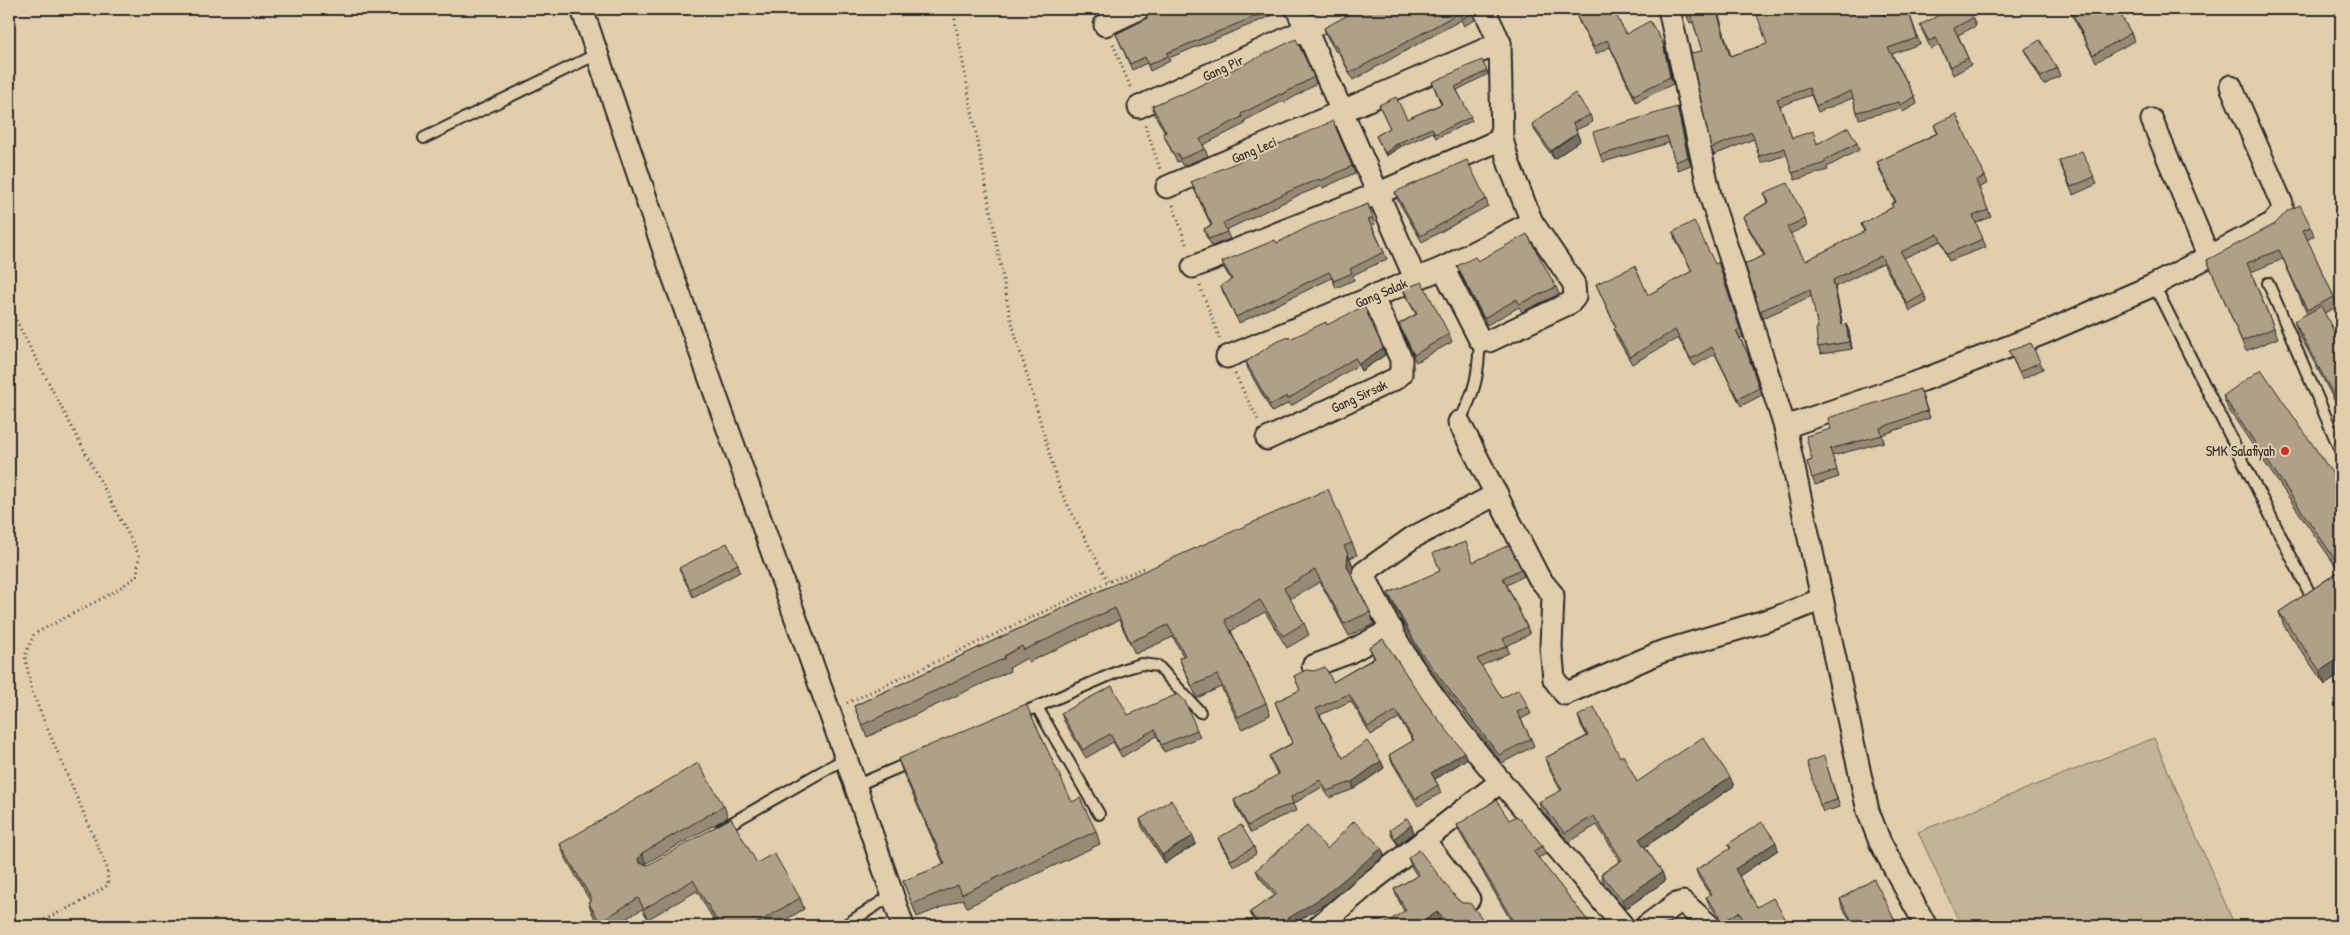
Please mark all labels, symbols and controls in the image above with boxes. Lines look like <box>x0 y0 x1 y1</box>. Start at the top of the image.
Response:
street label: Gang Pir <box>1199 50 1247 86</box>
street label: Gang Leci <box>1228 132 1280 168</box>
street label: Gang Salak <box>1352 273 1410 313</box>
street label: Gang Sirsak <box>1328 374 1390 418</box>
place label: SMK Salafiyah <box>2206 441 2275 461</box>
marker: SMK Salafiyah <box>2279 445 2291 457</box>

